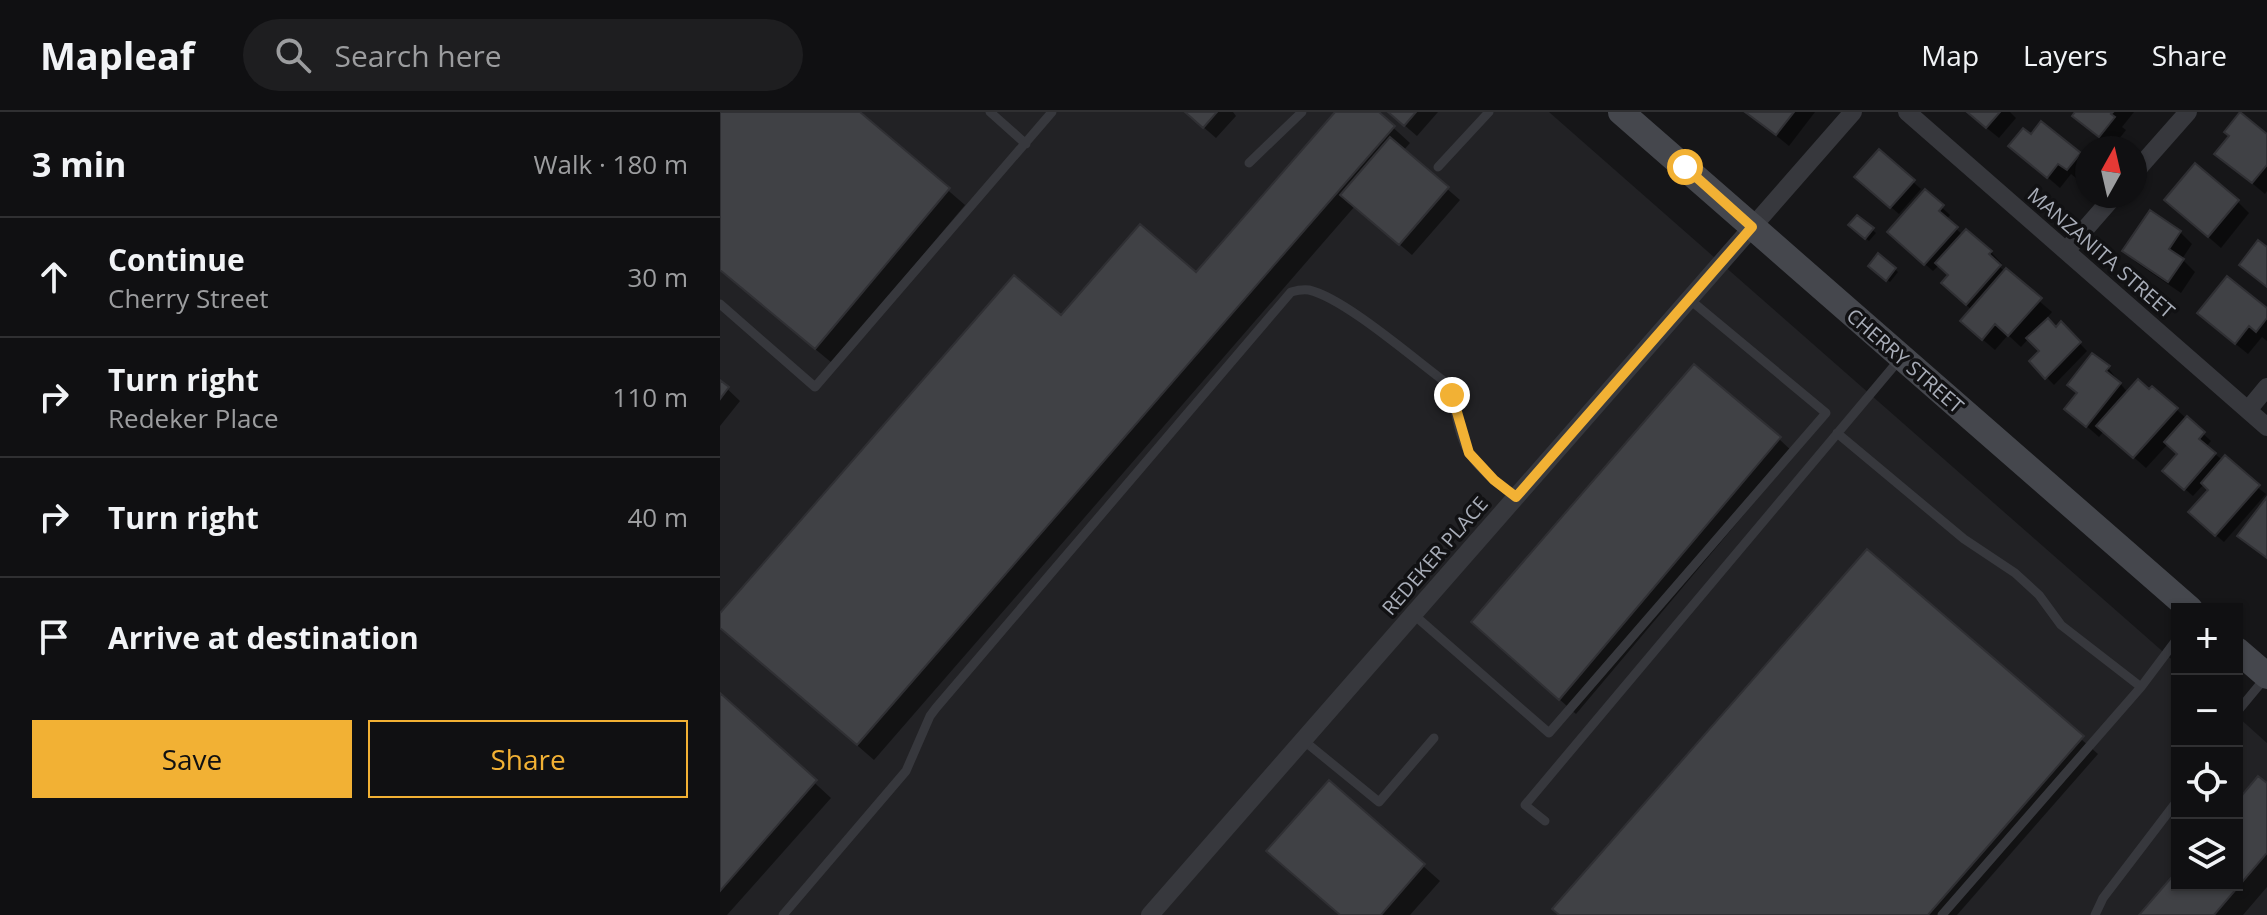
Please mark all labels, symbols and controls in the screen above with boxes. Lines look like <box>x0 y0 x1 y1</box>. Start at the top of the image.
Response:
search box <box>243 19 803 91</box>
text: Mapleaf <box>40 29 195 81</box>
icon: search <box>271 33 315 77</box>
text: Search here <box>335 35 502 76</box>
text: Map <box>1921 36 1979 74</box>
text: Layers <box>2023 36 2108 74</box>
text: Share <box>2152 36 2227 74</box>
north arrow <box>2075 136 2147 208</box>
text: 3 min <box>32 141 126 187</box>
text: Walk · 180 m <box>534 146 688 182</box>
route start <box>1667 149 1703 185</box>
street label: MANZANITA STREET <box>2022 181 2181 324</box>
text: Continue <box>108 239 245 280</box>
icon: ahead <box>32 255 76 299</box>
text: 30 m <box>627 259 688 295</box>
text: Cherry Street <box>108 280 269 316</box>
street label: CHERRY STREET <box>1841 302 1970 419</box>
text: Turn right <box>108 359 259 400</box>
icon: right <box>32 375 76 419</box>
route end <box>1434 377 1470 413</box>
text: 110 m <box>613 379 688 415</box>
text: Redeker Place <box>108 400 279 436</box>
street label: REDEKER PLACE <box>1376 491 1494 621</box>
icon: right <box>32 495 76 539</box>
text: Turn right <box>108 497 259 538</box>
text: 40 m <box>627 499 688 535</box>
map controls <box>2171 603 2243 891</box>
button: + <box>2171 603 2243 675</box>
icon: arrive <box>32 615 76 659</box>
text: Arrive at destination <box>108 617 419 658</box>
button: − <box>2171 675 2243 747</box>
button: Save <box>32 720 352 798</box>
button: Share <box>368 720 688 798</box>
button: locate <box>2171 747 2243 819</box>
button: layers <box>2171 819 2243 891</box>

